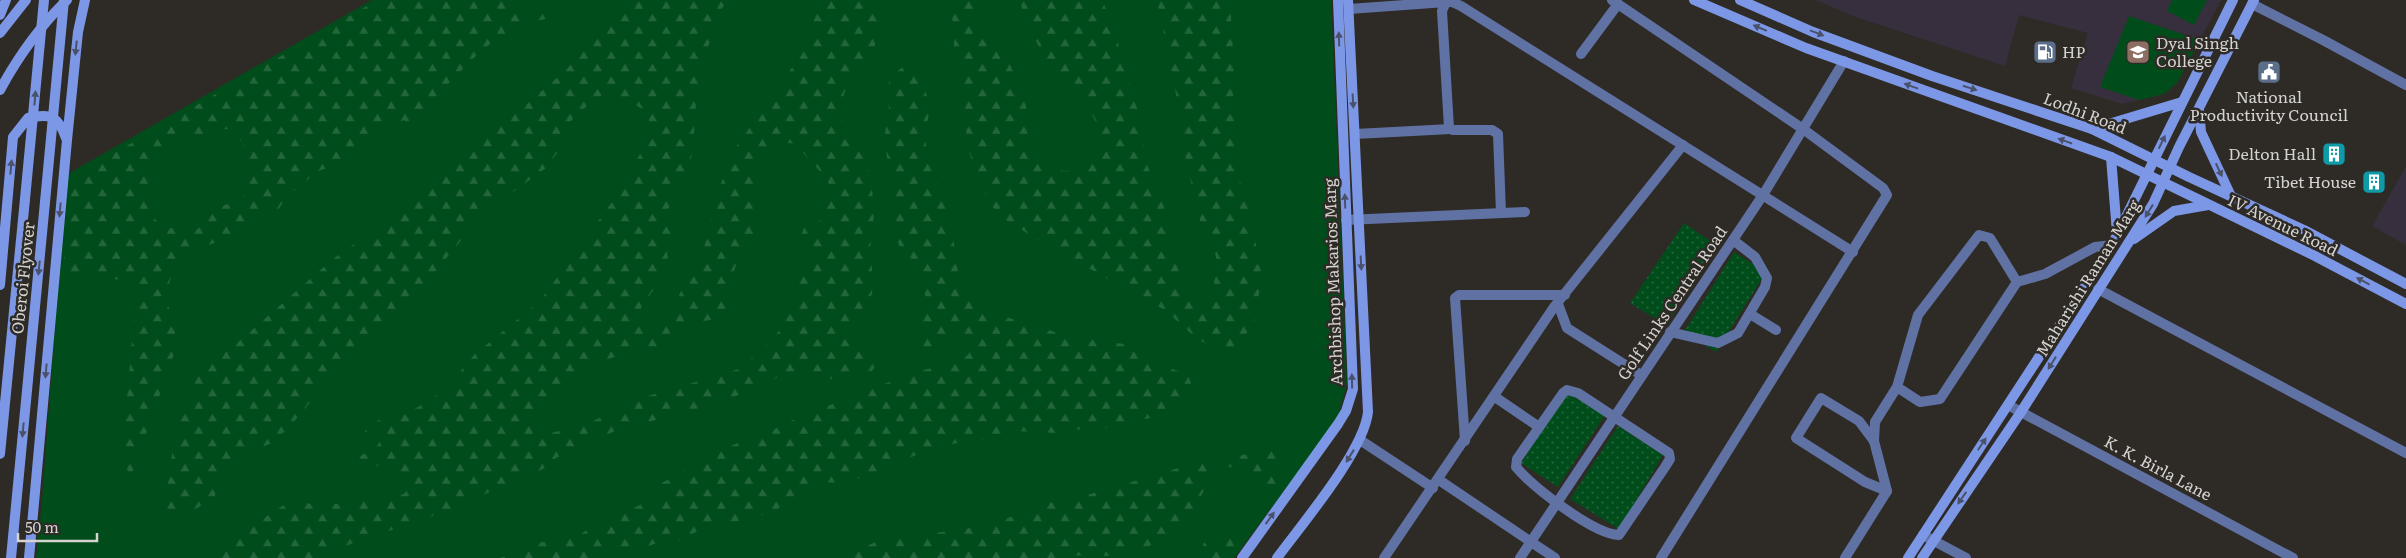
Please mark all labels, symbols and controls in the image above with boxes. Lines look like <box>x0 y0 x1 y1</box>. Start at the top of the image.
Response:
one-way arrow <box>1753 23 1767 31</box>
one-way arrow <box>1810 29 1825 37</box>
place label: Dyal Singh College <box>2156 30 2239 72</box>
one-way arrow <box>1335 31 1343 47</box>
fuel station icon: HP <box>2032 39 2058 65</box>
place label: HP <box>2062 39 2085 63</box>
school or university icon: Dyal Singh College <box>2125 39 2151 65</box>
one-way arrow <box>72 40 80 56</box>
public building icon: National Productivity Council <box>2256 59 2282 85</box>
one-way arrow <box>1904 82 1919 89</box>
place label: National Productivity Council <box>2190 84 2348 126</box>
one-way arrow <box>1963 85 1978 93</box>
street label: Lodhi Road <box>2040 85 2131 139</box>
one-way arrow <box>31 90 39 106</box>
one-way arrow <box>1349 93 1357 109</box>
one-way arrow <box>2157 135 2166 150</box>
one-way arrow <box>2057 136 2072 144</box>
place label: Delton Hall <box>2228 141 2316 165</box>
building icon: Delton Hall <box>2321 141 2347 167</box>
one-way arrow <box>7 159 15 175</box>
one-way arrow <box>2214 162 2223 177</box>
place label: Tibet House <box>2264 169 2356 193</box>
building icon: Tibet House <box>2361 169 2387 195</box>
street label: Archbishop Makarios Marg <box>1316 178 1348 386</box>
street label: IV Avenue Road <box>2224 187 2343 261</box>
one-way arrow <box>1341 193 1349 209</box>
street label: Maharishi Raman Marg <box>2029 194 2145 361</box>
one-way arrow <box>56 202 64 218</box>
one-way arrow <box>2144 205 2153 218</box>
street label: Oberoi Flyover <box>4 220 40 335</box>
street label: Golf Links Central Road <box>1611 220 1732 384</box>
one-way arrow <box>1357 256 1365 272</box>
one-way arrow <box>35 261 43 277</box>
one-way arrow <box>2356 277 2370 285</box>
one-way arrow <box>2047 357 2057 370</box>
one-way arrow <box>42 364 50 380</box>
one-way arrow <box>1348 373 1356 389</box>
one-way arrow <box>19 422 27 438</box>
street label: K. K. Birla Lane <box>2100 429 2217 506</box>
one-way arrow <box>1977 437 1987 450</box>
one-way arrow <box>1345 450 1355 463</box>
one-way arrow <box>1957 491 1967 505</box>
scale bar <box>18 510 96 542</box>
one-way arrow <box>1265 512 1275 525</box>
text: 50 m <box>25 515 59 538</box>

